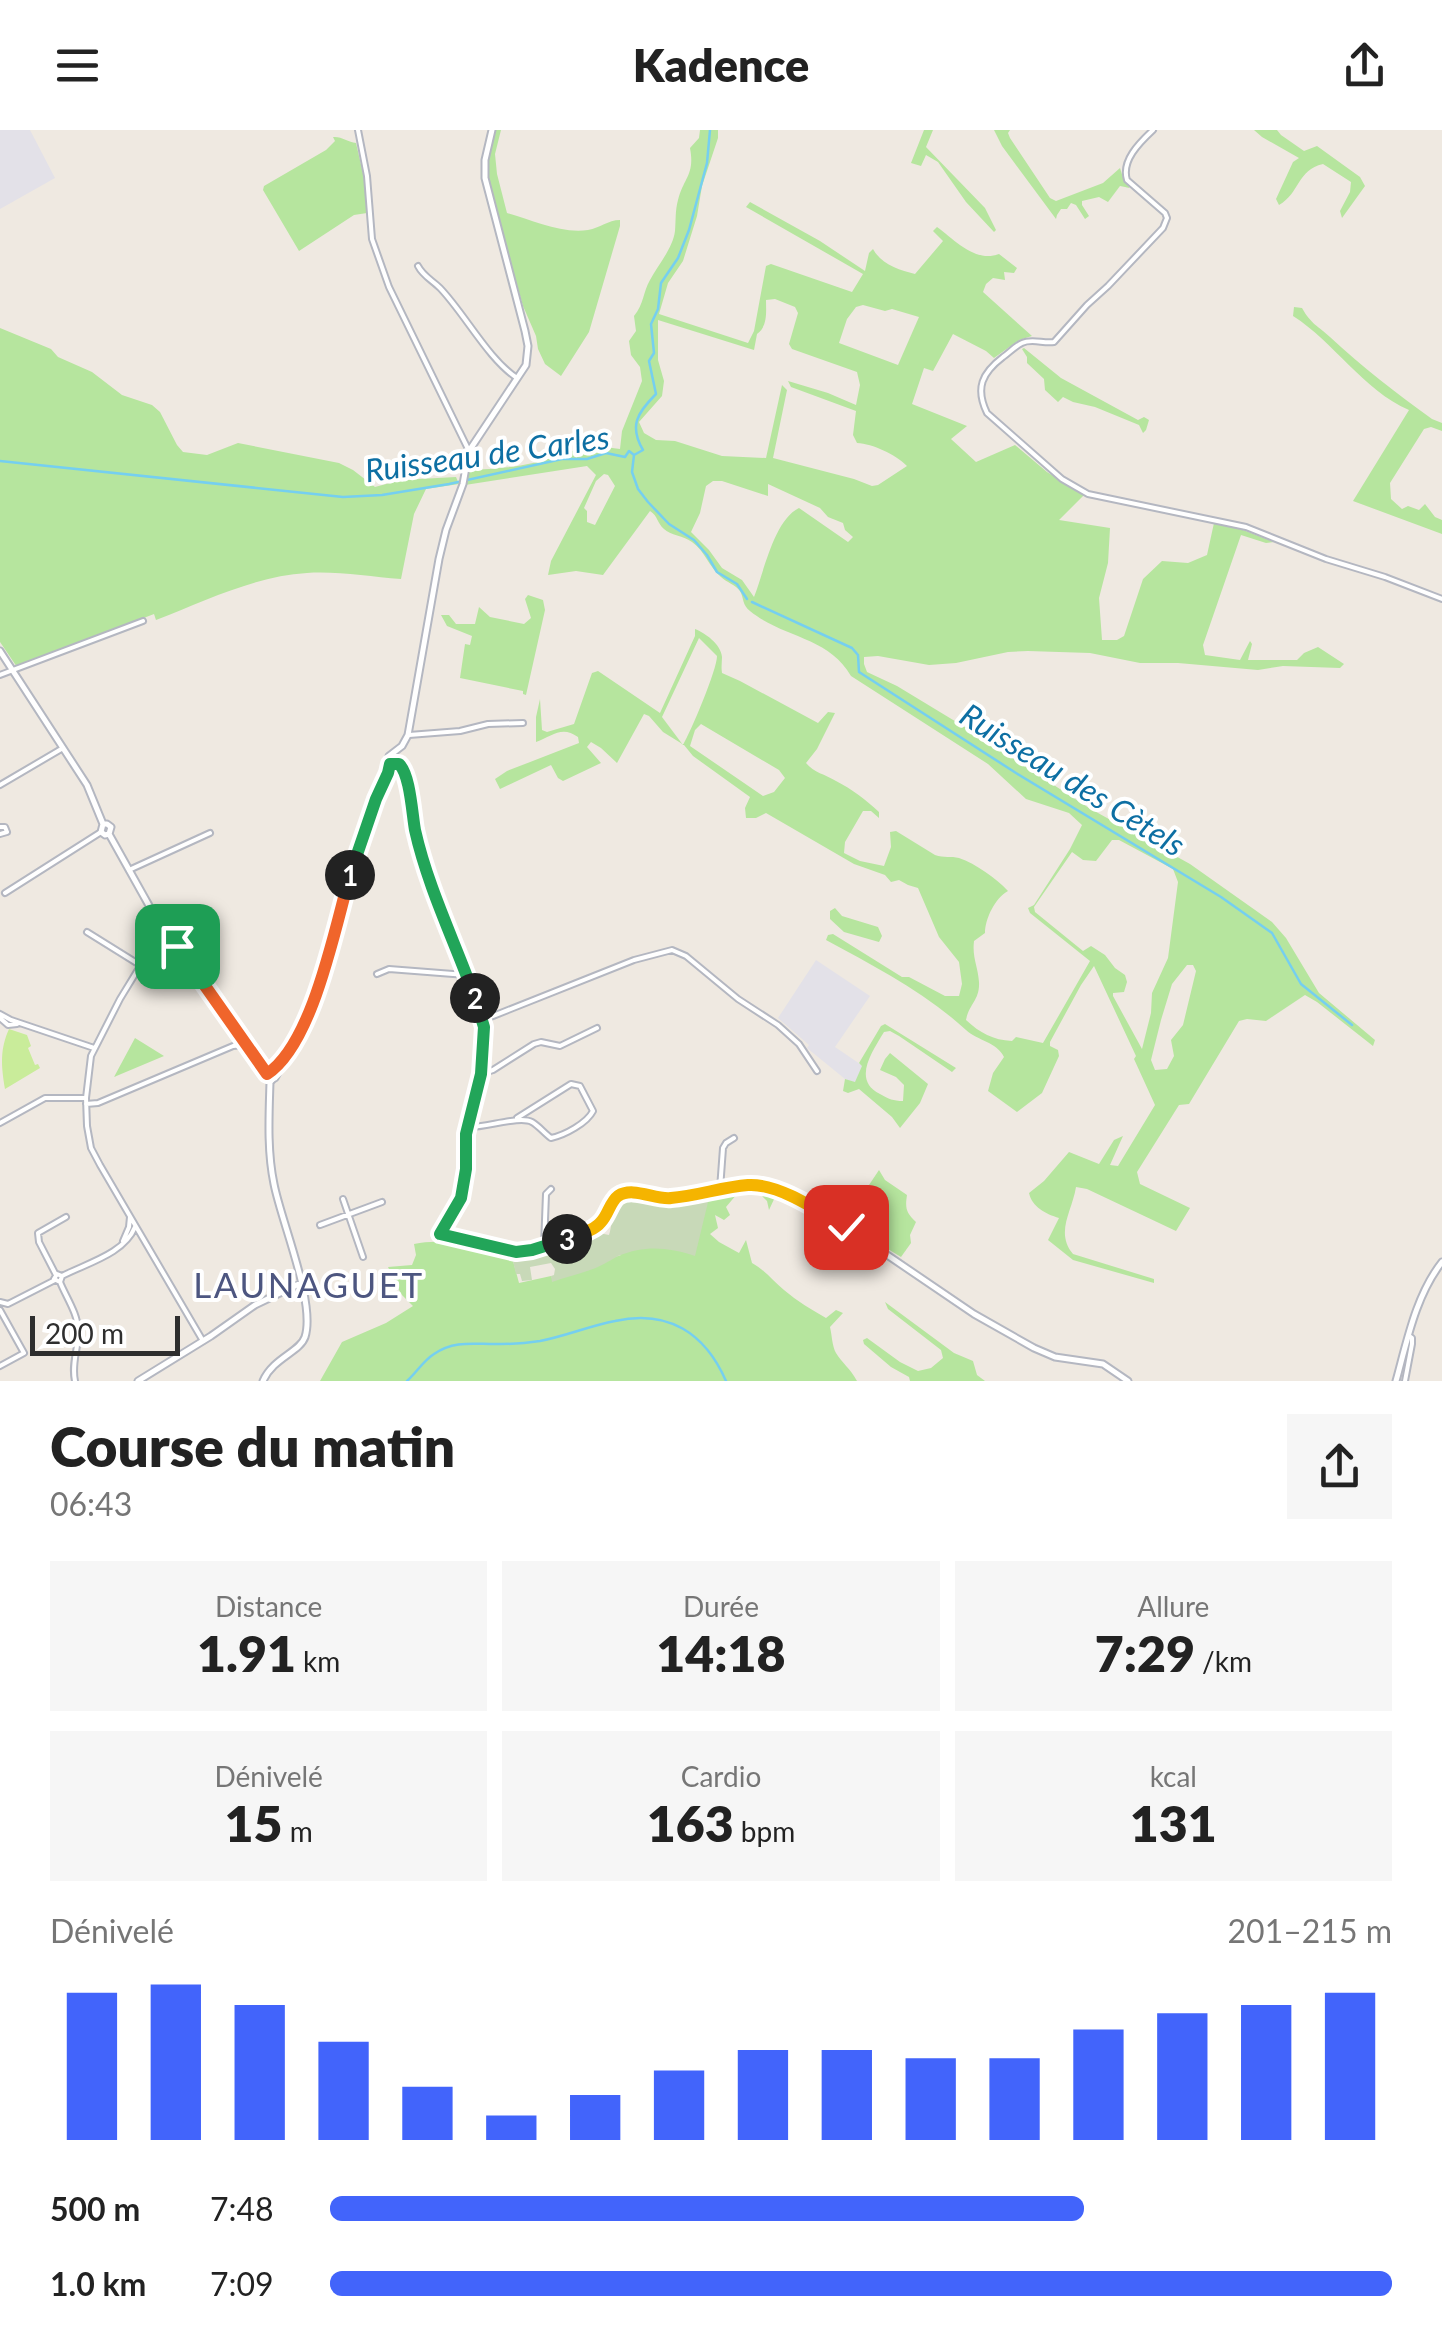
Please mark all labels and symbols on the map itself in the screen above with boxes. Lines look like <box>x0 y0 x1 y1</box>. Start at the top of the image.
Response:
water label: Ruisseau de Carles <box>362 417 612 489</box>
water label: Ruisseau des Cètels <box>953 694 1193 864</box>
pin: 1 <box>325 850 375 900</box>
pin <box>135 904 220 989</box>
pin: 2 <box>450 973 500 1023</box>
pin <box>804 1185 889 1270</box>
pin: 3 <box>542 1214 592 1264</box>
district label: LAUNAGUET <box>193 1263 425 1305</box>
scale bar <box>30 1311 180 1356</box>

